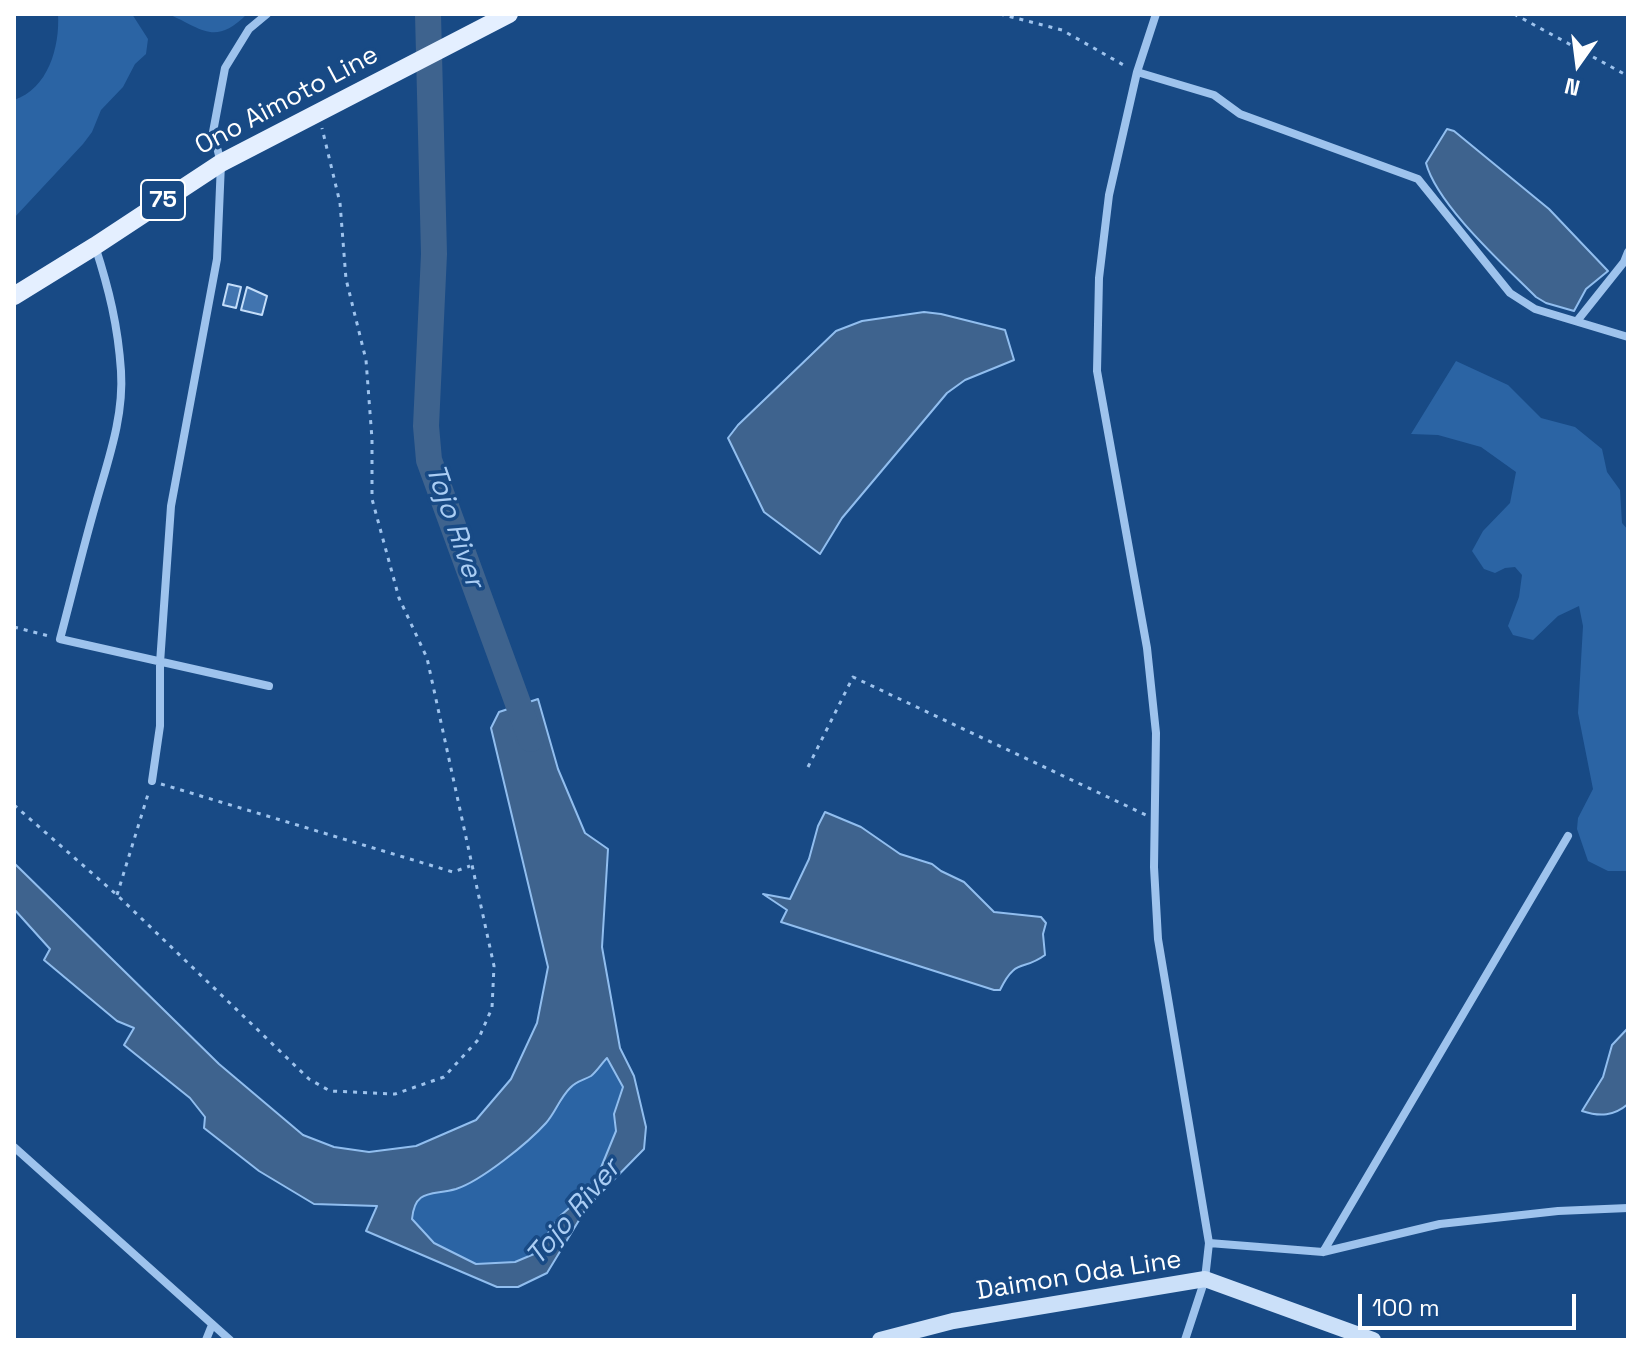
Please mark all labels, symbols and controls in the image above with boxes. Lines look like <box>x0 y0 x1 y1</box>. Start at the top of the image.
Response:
north arrow <box>1538 24 1618 104</box>
street label: Ono Aimoto Line <box>190 40 384 162</box>
text: N <box>1562 72 1583 103</box>
road number: 75 <box>141 180 185 220</box>
water label: Tojo River <box>417 460 491 592</box>
water label: Tojo River <box>520 1153 628 1273</box>
street label: Daimon Oda Line <box>974 1244 1184 1308</box>
scale bar <box>1362 1278 1580 1328</box>
text: 100 m <box>1372 1292 1440 1323</box>

